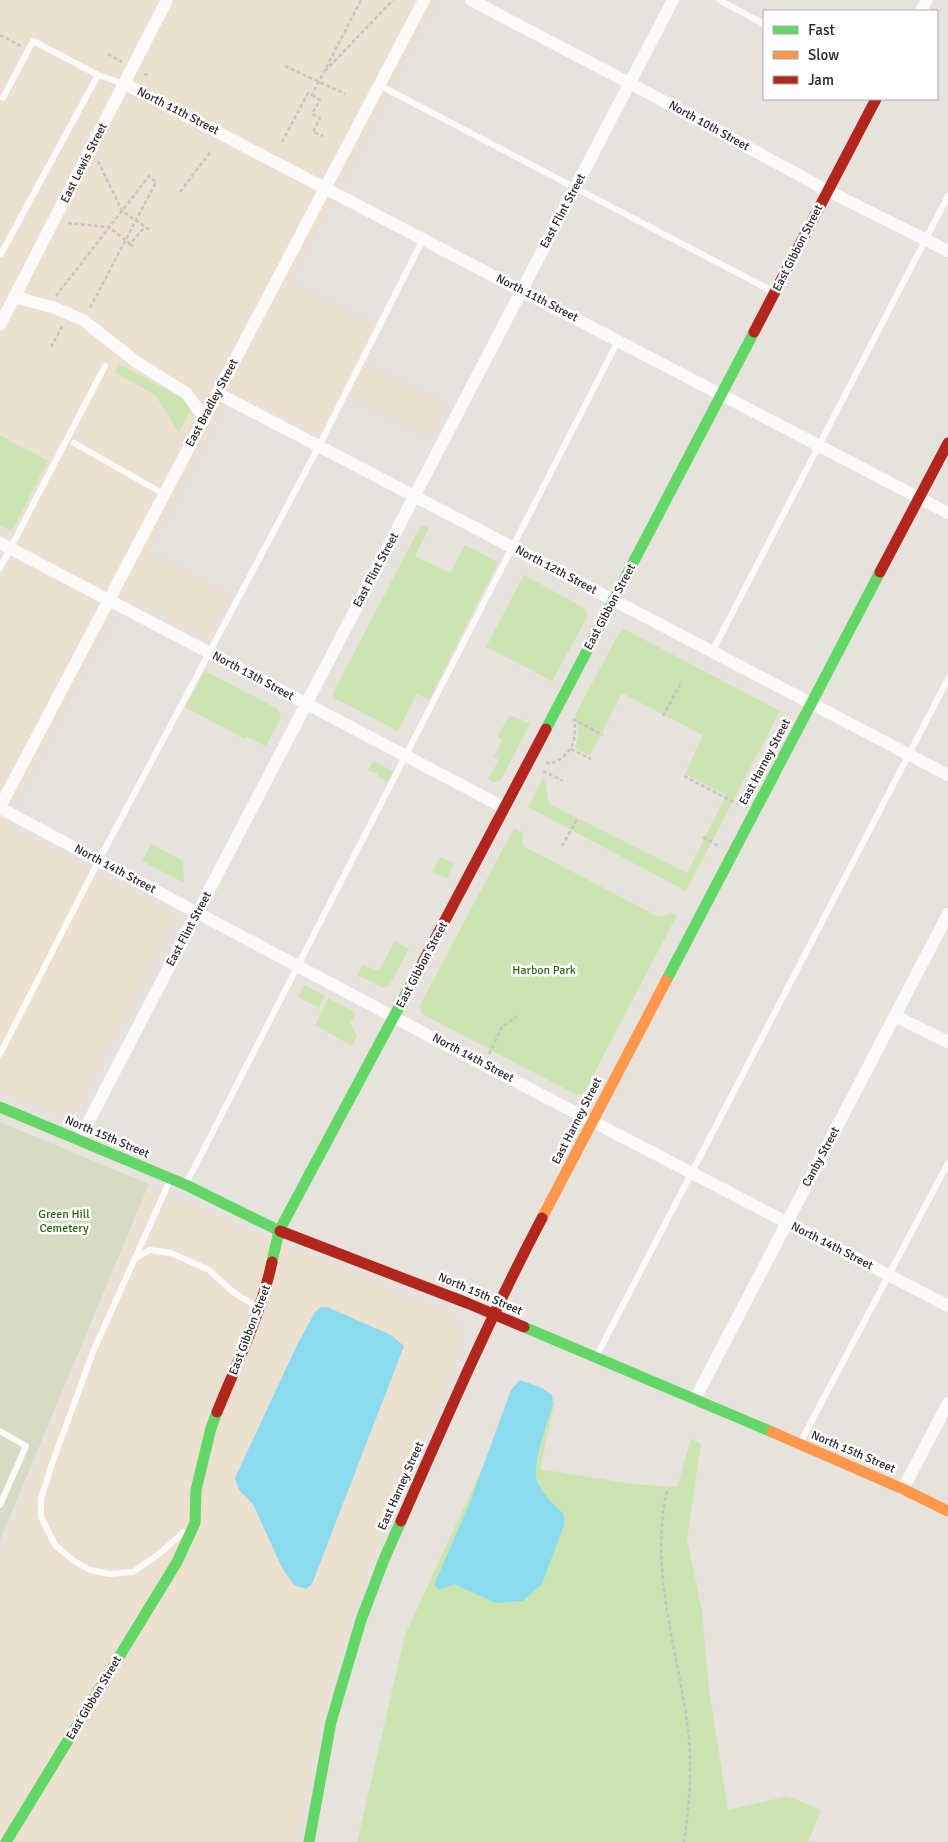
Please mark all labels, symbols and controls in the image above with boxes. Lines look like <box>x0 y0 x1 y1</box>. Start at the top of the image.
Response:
legend <box>763 10 938 100</box>
text: Fast <box>808 21 835 39</box>
text: Slow <box>808 46 839 64</box>
text: Jam <box>808 71 834 89</box>
street label: North 11th Street <box>134 84 222 138</box>
street label: North 10th Street <box>666 98 752 154</box>
street label: East Lewis Street <box>57 120 111 206</box>
street label: East Flint Street <box>537 171 589 251</box>
street label: East Gibbon Street <box>770 202 826 294</box>
street label: North 11th Street <box>493 271 581 325</box>
street label: East Bradley Street <box>182 356 242 450</box>
street label: East Flint Street <box>350 530 402 610</box>
street label: North 12th Street <box>513 542 599 598</box>
street label: East Gibbon Street <box>581 561 639 653</box>
street label: North 13th Street <box>210 648 296 704</box>
street label: East Harney Street <box>736 716 794 808</box>
street label: North 14th Street <box>72 841 158 897</box>
street label: East Flint Street <box>163 889 215 969</box>
street label: East Gibbon Street <box>393 919 451 1011</box>
park label: Harbon Park <box>512 963 576 978</box>
street label: North 14th Street <box>430 1030 516 1086</box>
street label: East Harney Street <box>549 1075 605 1167</box>
street label: North 15th Street <box>63 1113 151 1161</box>
street label: Canby Street <box>799 1125 843 1189</box>
park label: Green Hill Cemetery <box>38 1207 90 1236</box>
street label: North 14th Street <box>788 1219 876 1273</box>
street label: North 15th Street <box>436 1270 524 1318</box>
street label: East Gibbon Street <box>226 1283 274 1377</box>
street label: North 15th Street <box>809 1428 897 1476</box>
street label: East Harney Street <box>375 1439 427 1533</box>
street label: East Gibbon Street <box>63 1653 125 1743</box>

